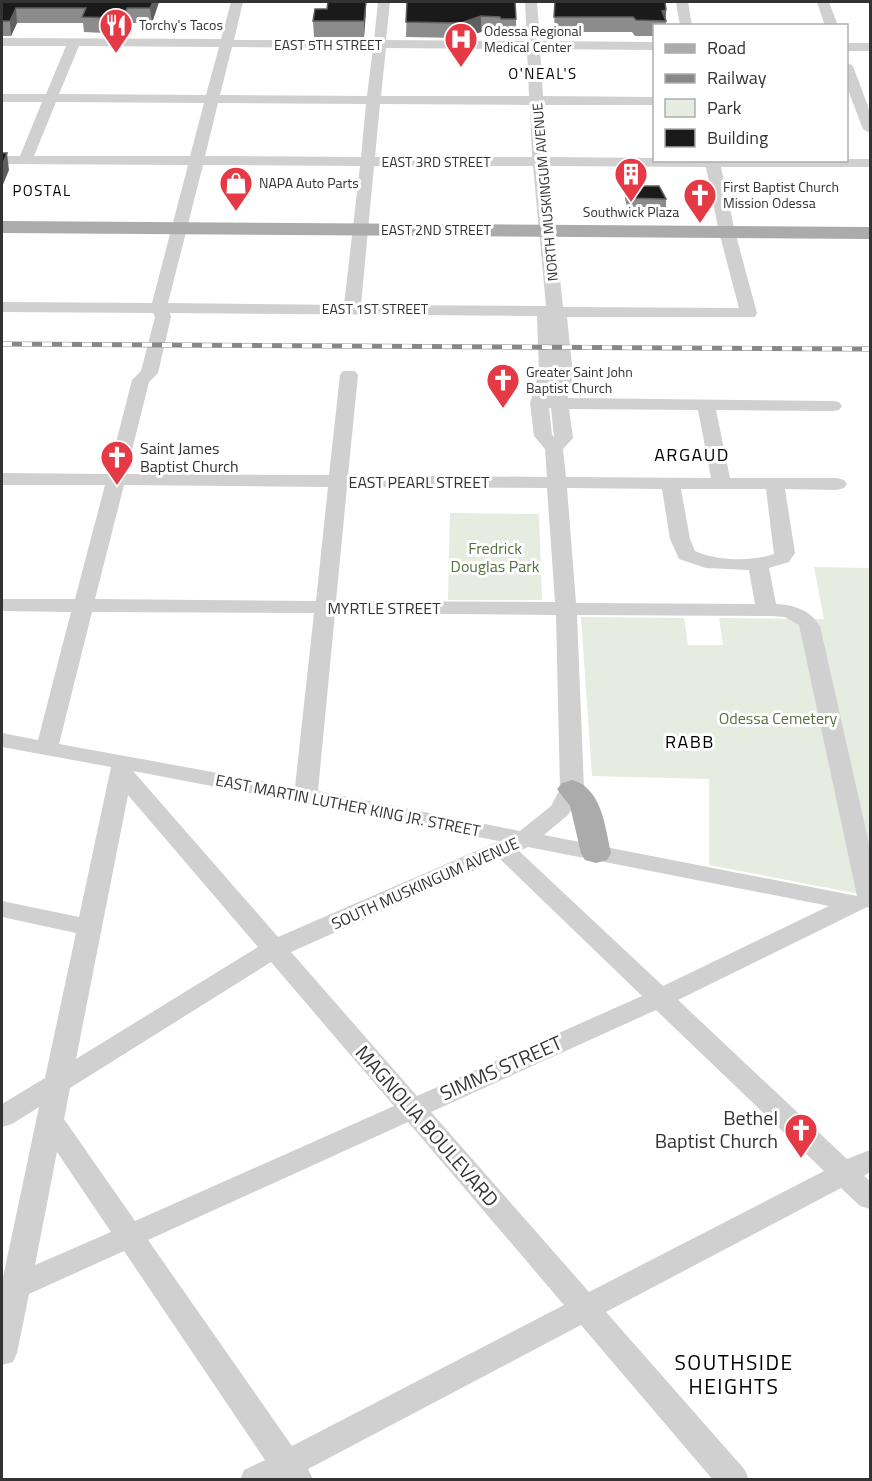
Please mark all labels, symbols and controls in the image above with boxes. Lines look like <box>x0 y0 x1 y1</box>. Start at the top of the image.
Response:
restaurant icon: Torchy's Tacos <box>98 7 134 54</box>
place label: Torchy's Tacos <box>139 14 223 35</box>
place label: Odessa Regional Medical Center <box>484 20 582 57</box>
hospital icon: Odessa Regional Medical Center <box>443 21 479 68</box>
legend <box>653 24 848 162</box>
street label: EAST 5TH STREET <box>274 34 383 55</box>
text: Road <box>707 34 746 61</box>
district label: O'NEAL'S <box>508 62 578 85</box>
text: Railway <box>707 64 767 91</box>
text: Park <box>707 94 742 121</box>
street label: NORTH MUSKINGUM AVENUE <box>526 102 563 282</box>
text: Building <box>707 124 768 151</box>
street label: EAST 3RD STREET <box>381 151 491 172</box>
building icon: Southwick Plaza <box>613 156 649 203</box>
shop icon: NAPA Auto Parts <box>218 165 254 212</box>
place label: NAPA Auto Parts <box>259 172 359 193</box>
place label: First Baptist Church Mission Odessa <box>723 176 839 213</box>
church icon: First Baptist Church Mission Odessa <box>682 177 718 224</box>
district label: POSTAL <box>12 179 72 202</box>
place label: Southwick Plaza <box>583 201 679 222</box>
street label: EAST 2ND STREET <box>381 219 492 240</box>
street label: EAST 1ST STREET <box>322 298 429 319</box>
place label: Greater Saint John Baptist Church <box>526 361 633 398</box>
church icon: Greater Saint John Baptist Church <box>485 362 521 409</box>
place label: Saint James Baptist Church <box>140 436 239 478</box>
church icon: Saint James Baptist Church <box>99 439 135 486</box>
district label: ARGAUD <box>654 441 730 468</box>
street label: EAST PEARL STREET <box>349 470 490 494</box>
park label: Fredrick Douglas Park <box>451 536 540 578</box>
street label: MYRTLE STREET <box>327 596 441 620</box>
park label: Odessa Cemetery <box>719 706 838 730</box>
district label: RABB <box>665 728 715 755</box>
street label: EAST MARTIN LUTHER KING JR. STREET <box>214 768 483 843</box>
street label: SOUTH MUSKINGUM AVENUE <box>327 831 523 935</box>
street label: SIMMS STREET <box>435 1027 567 1108</box>
street label: MAGNOLIA BOULEVARD <box>348 1038 507 1213</box>
place label: Bethel Baptist Church <box>655 1102 778 1156</box>
church icon: Bethel Baptist Church <box>783 1112 819 1159</box>
district label: SOUTHSIDE HEIGHTS <box>674 1346 794 1402</box>

